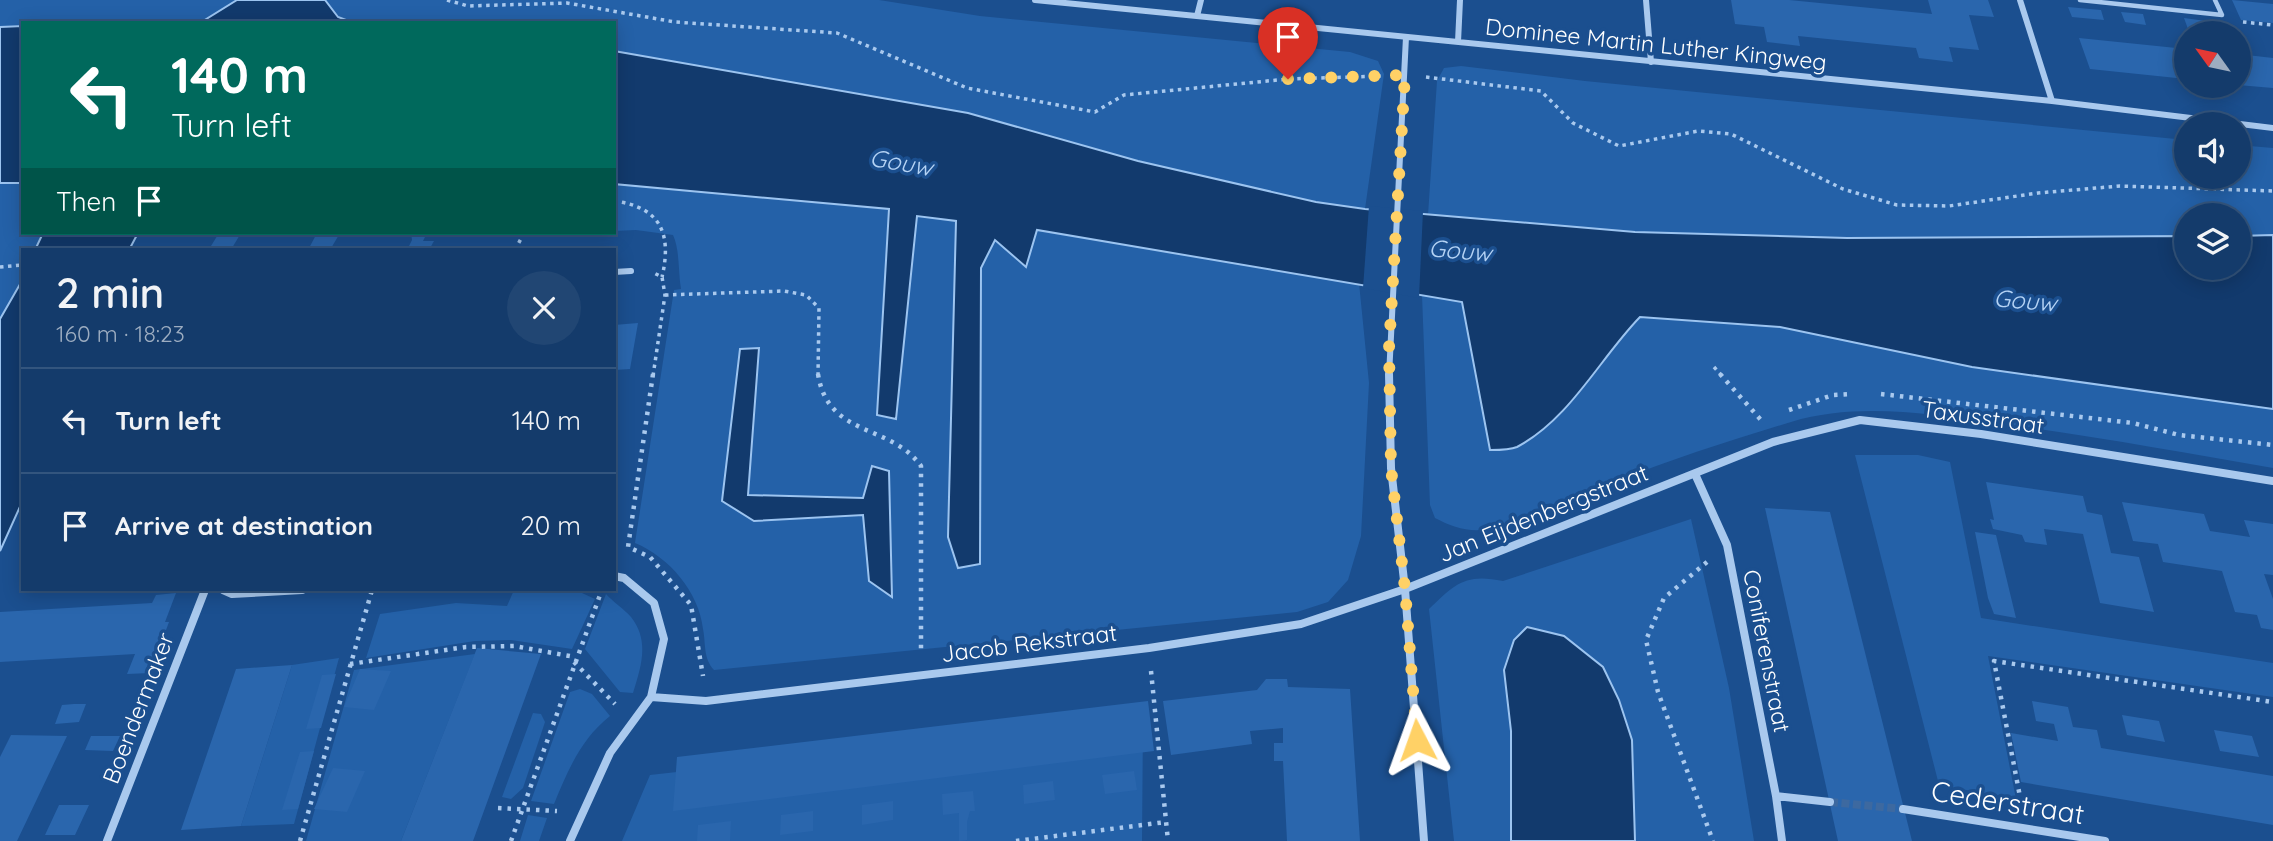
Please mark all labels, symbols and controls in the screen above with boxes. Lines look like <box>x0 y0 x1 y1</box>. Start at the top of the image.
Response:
pin <box>1258 7 1318 79</box>
street label: Dominee Martin Luther Kingweg <box>1484 12 1828 76</box>
icon: arrive <box>1269 18 1307 56</box>
north arrow <box>2174 21 2250 98</box>
map controls <box>2174 21 2251 280</box>
text: 140 m <box>171 44 308 105</box>
icon: left <box>56 49 147 140</box>
text: Turn left <box>171 105 292 145</box>
button: sound <box>2174 112 2251 189</box>
water label: Gouw <box>867 142 937 183</box>
icon: arrive <box>130 182 168 220</box>
text: Then <box>56 185 116 218</box>
button: layers <box>2174 203 2251 280</box>
water label: Gouw <box>1427 232 1496 268</box>
text: 2 min <box>56 266 164 319</box>
button: close <box>507 271 581 345</box>
water label: Gouw <box>1992 282 2061 318</box>
text: 160 m · 18:23 <box>56 319 185 348</box>
street label: Taxusstraat <box>1920 394 2046 440</box>
icon: left <box>56 402 94 440</box>
text: Turn left <box>115 404 222 437</box>
text: 140 m <box>512 404 581 437</box>
street label: Jan Eijdenbergstraat <box>1434 458 1652 568</box>
icon: arrive <box>56 507 94 545</box>
text: Arrive at destination <box>115 509 373 542</box>
text: 20 m <box>520 509 581 542</box>
street label: Coniferenstraat <box>1737 567 1797 735</box>
street label: Jacob Rekstraat <box>940 618 1119 668</box>
street label: Boendermaker <box>96 628 180 788</box>
position arrow <box>1380 703 1454 777</box>
street label: Cederstraat <box>1929 773 2087 831</box>

